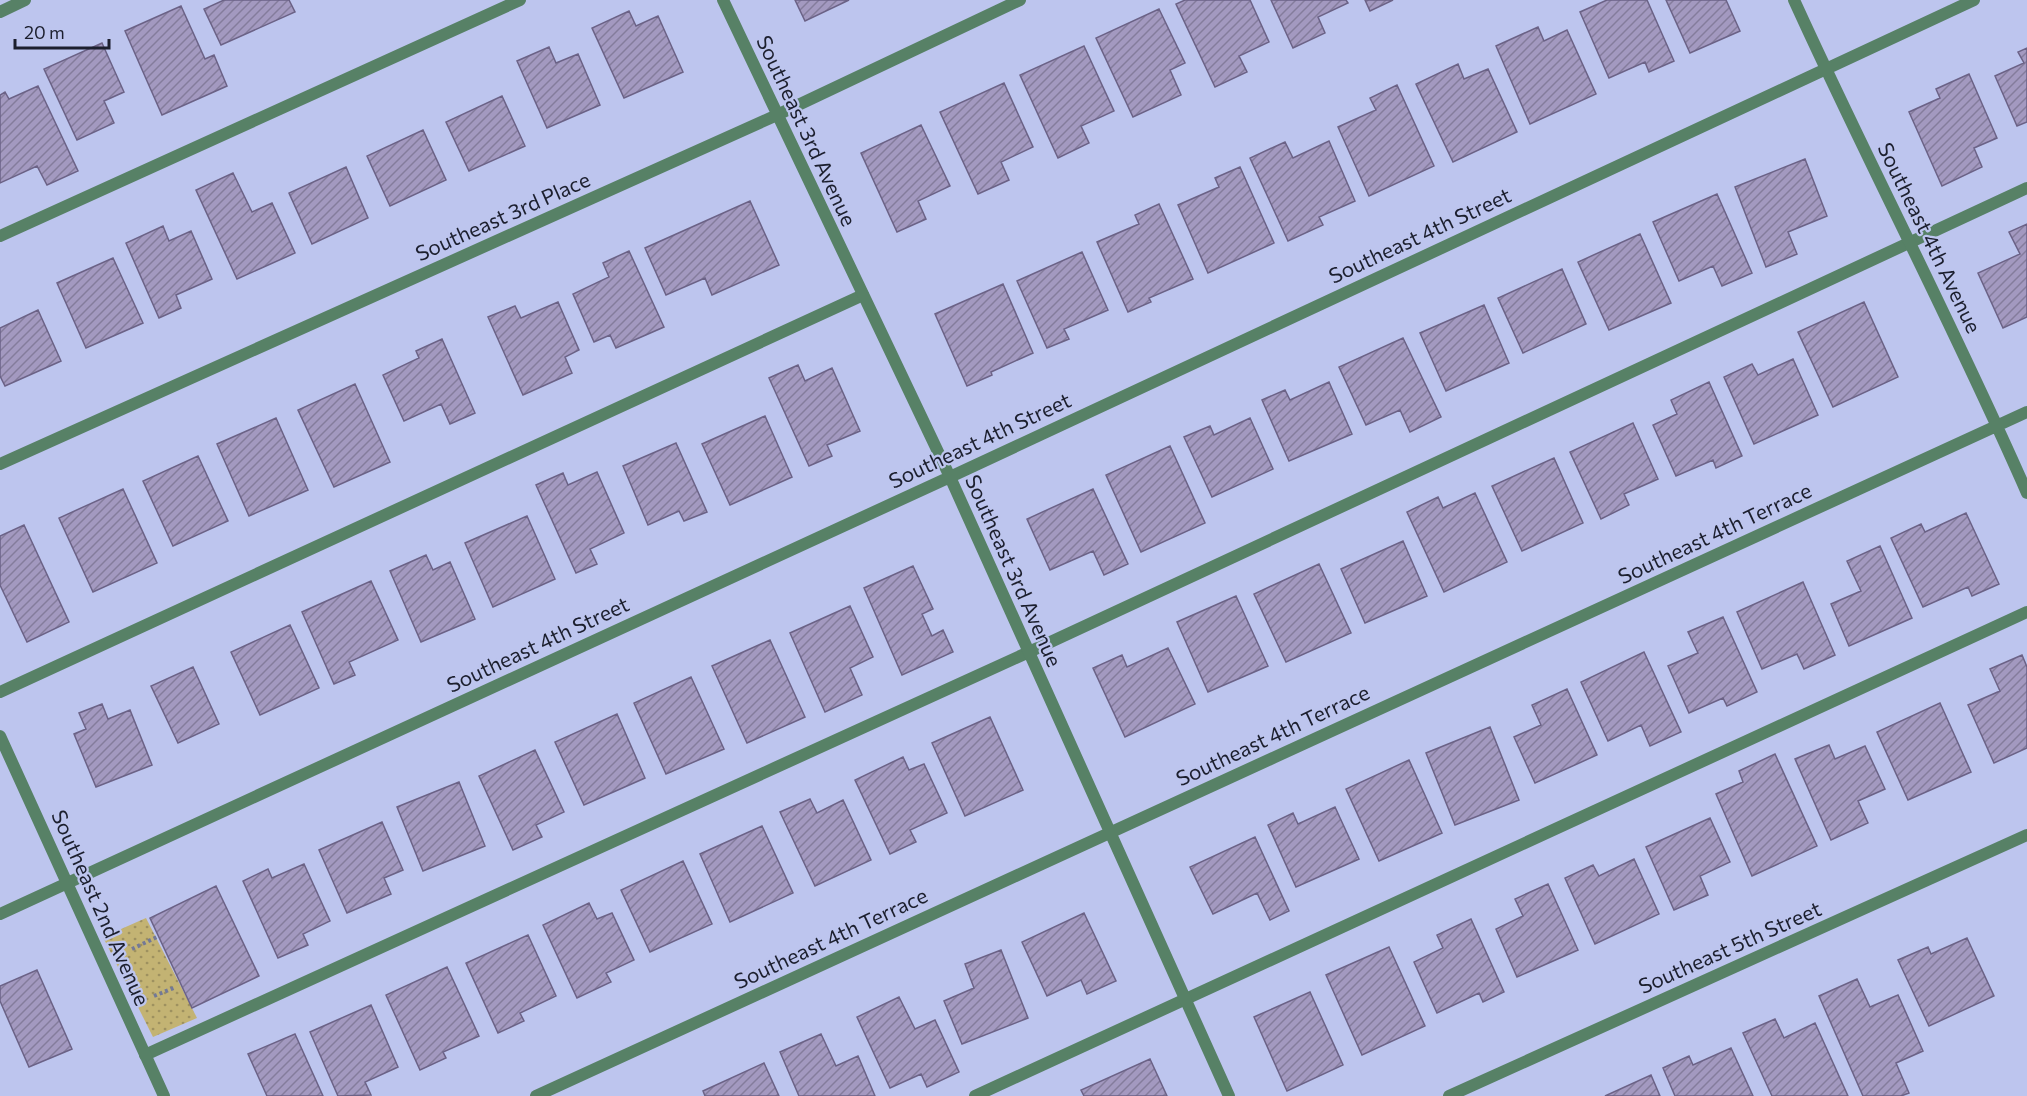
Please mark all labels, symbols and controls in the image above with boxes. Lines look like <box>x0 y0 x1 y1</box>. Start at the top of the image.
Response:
scale bar <box>15 12 110 50</box>
text: 20 m <box>24 21 65 43</box>
street label: Southeast 3rd Avenue <box>752 31 863 230</box>
street label: Southeast 4th Avenue <box>1873 138 1987 337</box>
street label: Southeast 3rd Place <box>411 166 594 265</box>
street label: Southeast 4th Street <box>1324 181 1514 288</box>
street label: Southeast 4th Street <box>884 386 1074 493</box>
street label: Southeast 3rd Avenue <box>961 470 1068 670</box>
street label: Southeast 4th Terrace <box>1614 477 1815 588</box>
street label: Southeast 4th Street <box>442 590 632 697</box>
street label: Southeast 4th Terrace <box>1172 679 1373 790</box>
street label: Southeast 2nd Avenue <box>47 806 156 1009</box>
street label: Southeast 4th Terrace <box>730 882 931 993</box>
street label: Southeast 5th Street <box>1634 895 1825 998</box>

